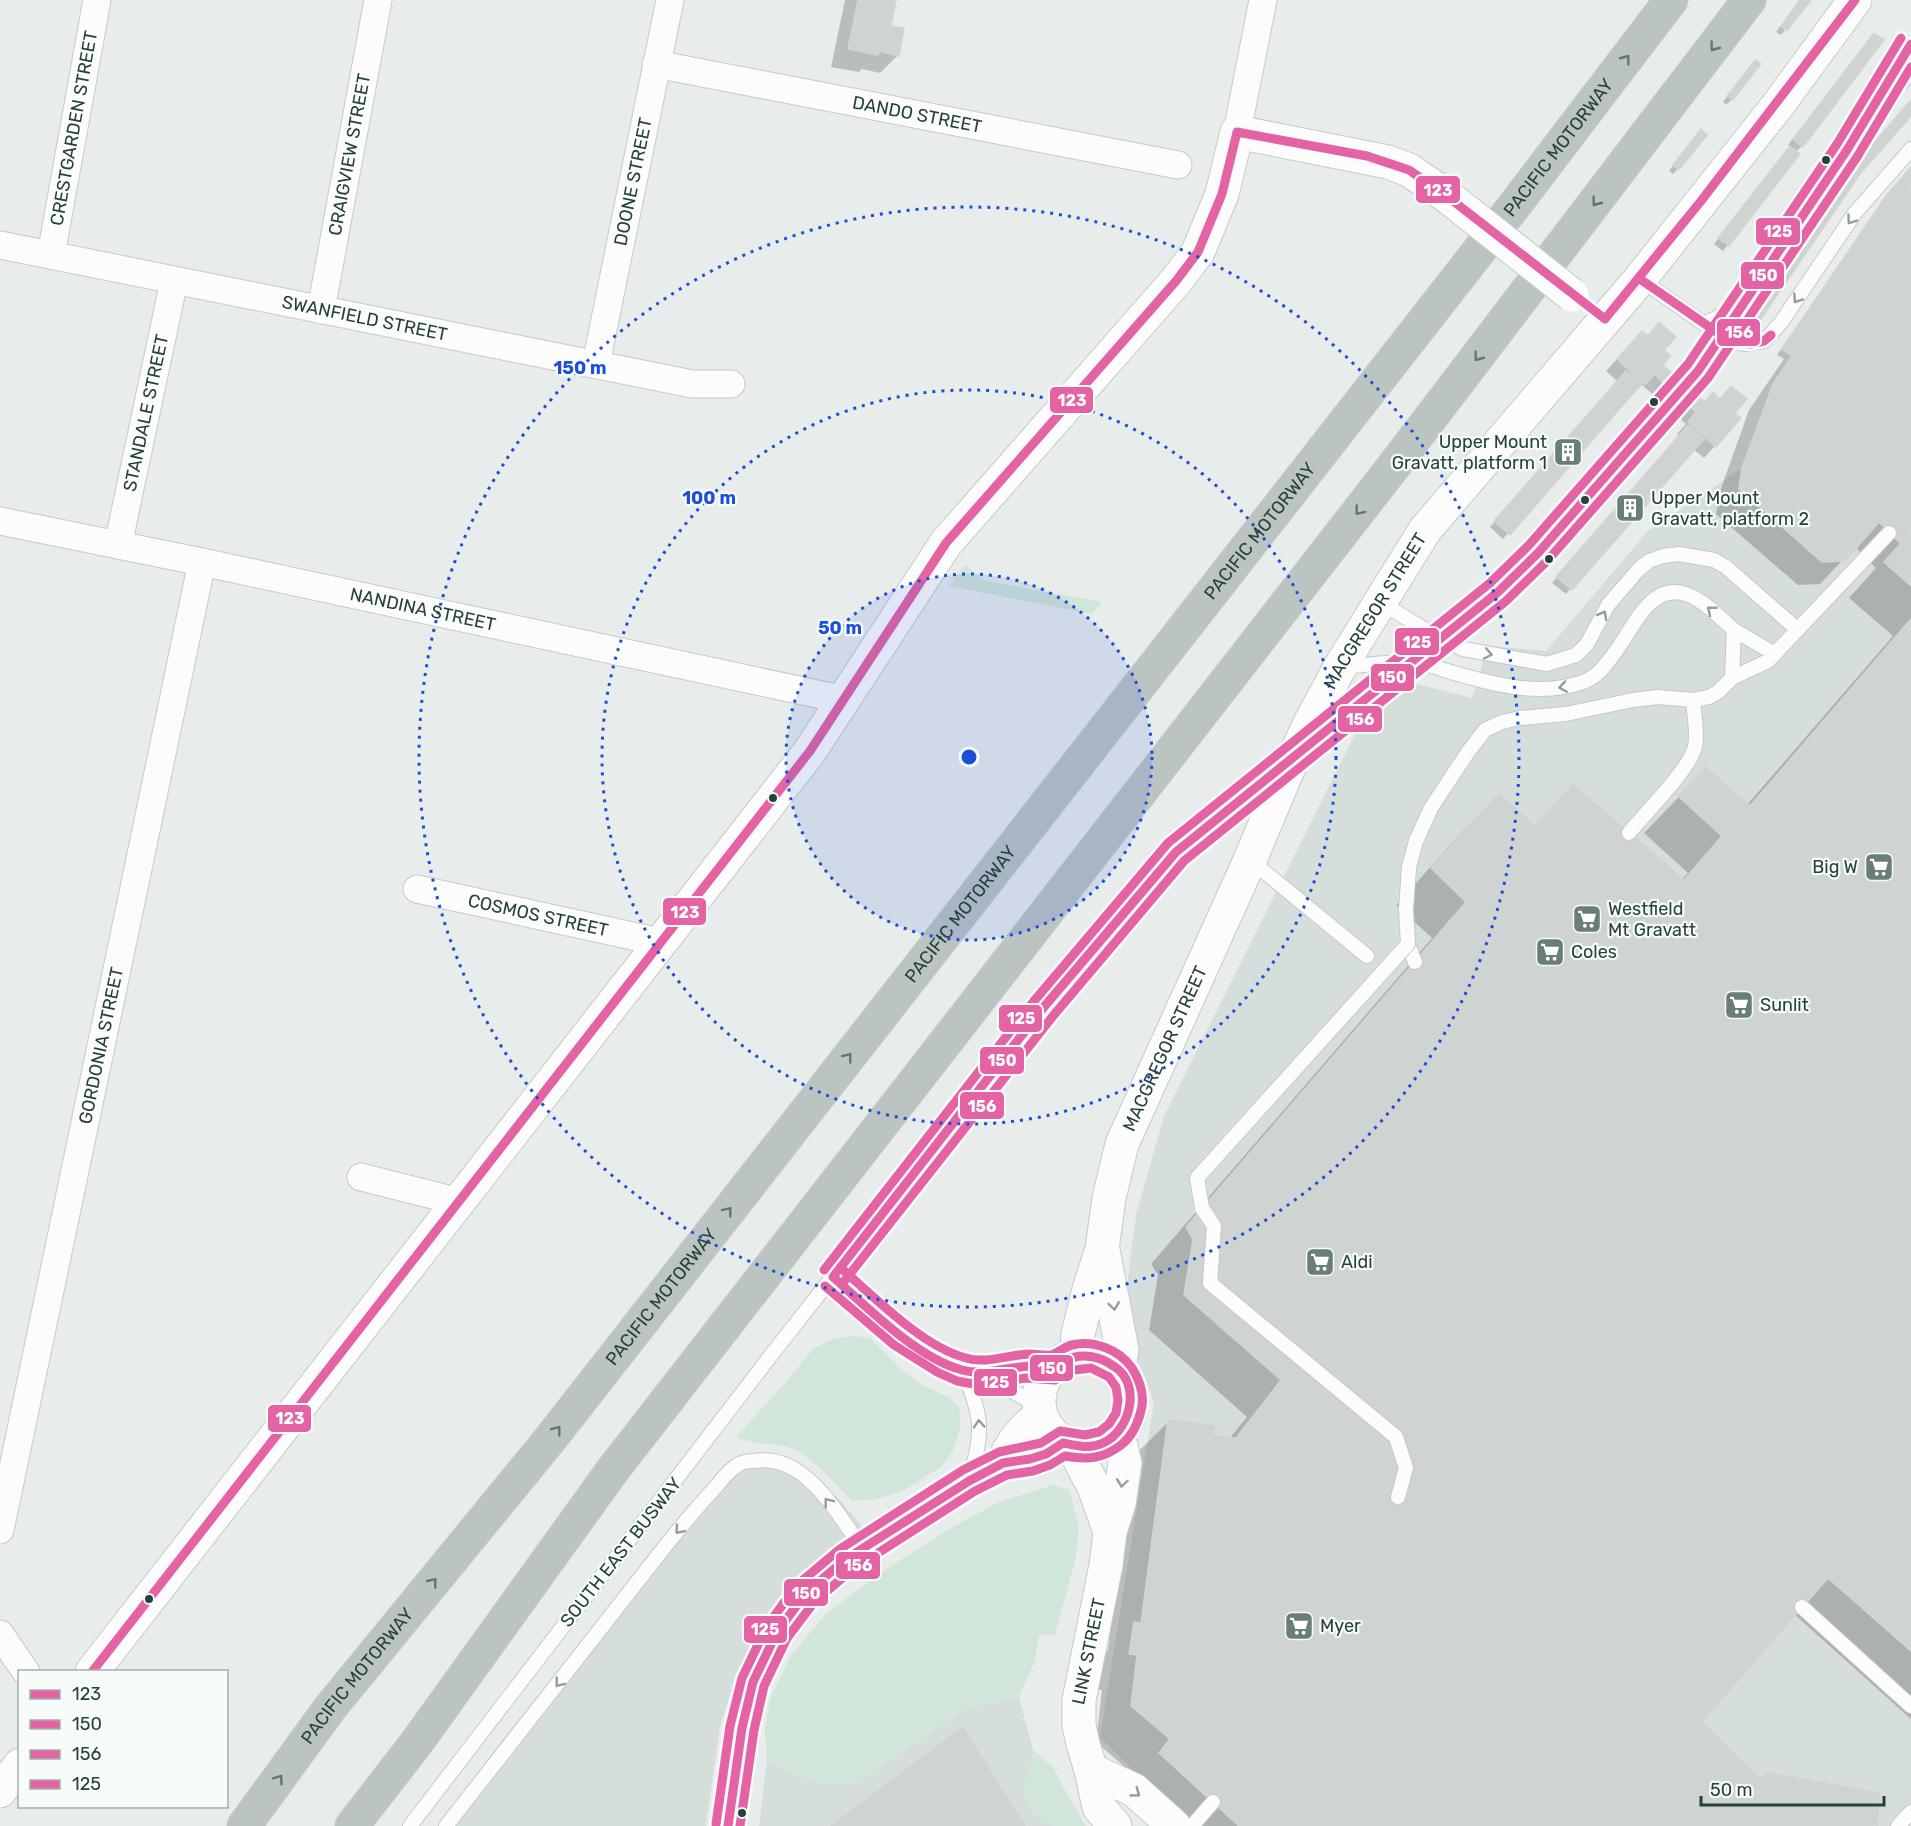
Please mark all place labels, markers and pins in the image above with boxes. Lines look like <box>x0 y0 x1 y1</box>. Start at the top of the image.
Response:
unlabelled marker <box>1820 154 1832 166</box>
unlabelled marker <box>1648 396 1660 408</box>
place label: Upper Mount Gravatt, platform 1 <box>1392 431 1547 474</box>
building icon: Upper Mount Gravatt, platform 1 <box>1552 436 1584 468</box>
place label: Upper Mount Gravatt, platform 2 <box>1651 487 1809 530</box>
building icon: Upper Mount Gravatt, platform 2 <box>1614 492 1646 524</box>
unlabelled marker <box>1579 494 1591 506</box>
unlabelled marker <box>1543 553 1555 565</box>
centre of rings <box>959 747 979 767</box>
unlabelled marker <box>767 792 779 804</box>
supermarket icon: Big W <box>1863 851 1895 883</box>
place label: Big W <box>1812 856 1858 878</box>
place label: Westfield Mt Gravatt <box>1608 898 1696 941</box>
supermarket icon: Westfield Mt Gravatt <box>1571 903 1603 935</box>
supermarket icon: Coles <box>1534 936 1566 968</box>
place label: Coles <box>1571 941 1617 963</box>
supermarket icon: Sunlit <box>1723 989 1755 1021</box>
place label: Sunlit <box>1760 994 1809 1016</box>
supermarket icon: Aldi <box>1304 1246 1336 1278</box>
place label: Aldi <box>1341 1251 1373 1273</box>
unlabelled marker <box>143 1593 155 1605</box>
supermarket icon: Myer <box>1283 1610 1315 1642</box>
place label: Myer <box>1320 1615 1361 1637</box>
unlabelled marker <box>736 1807 748 1819</box>

